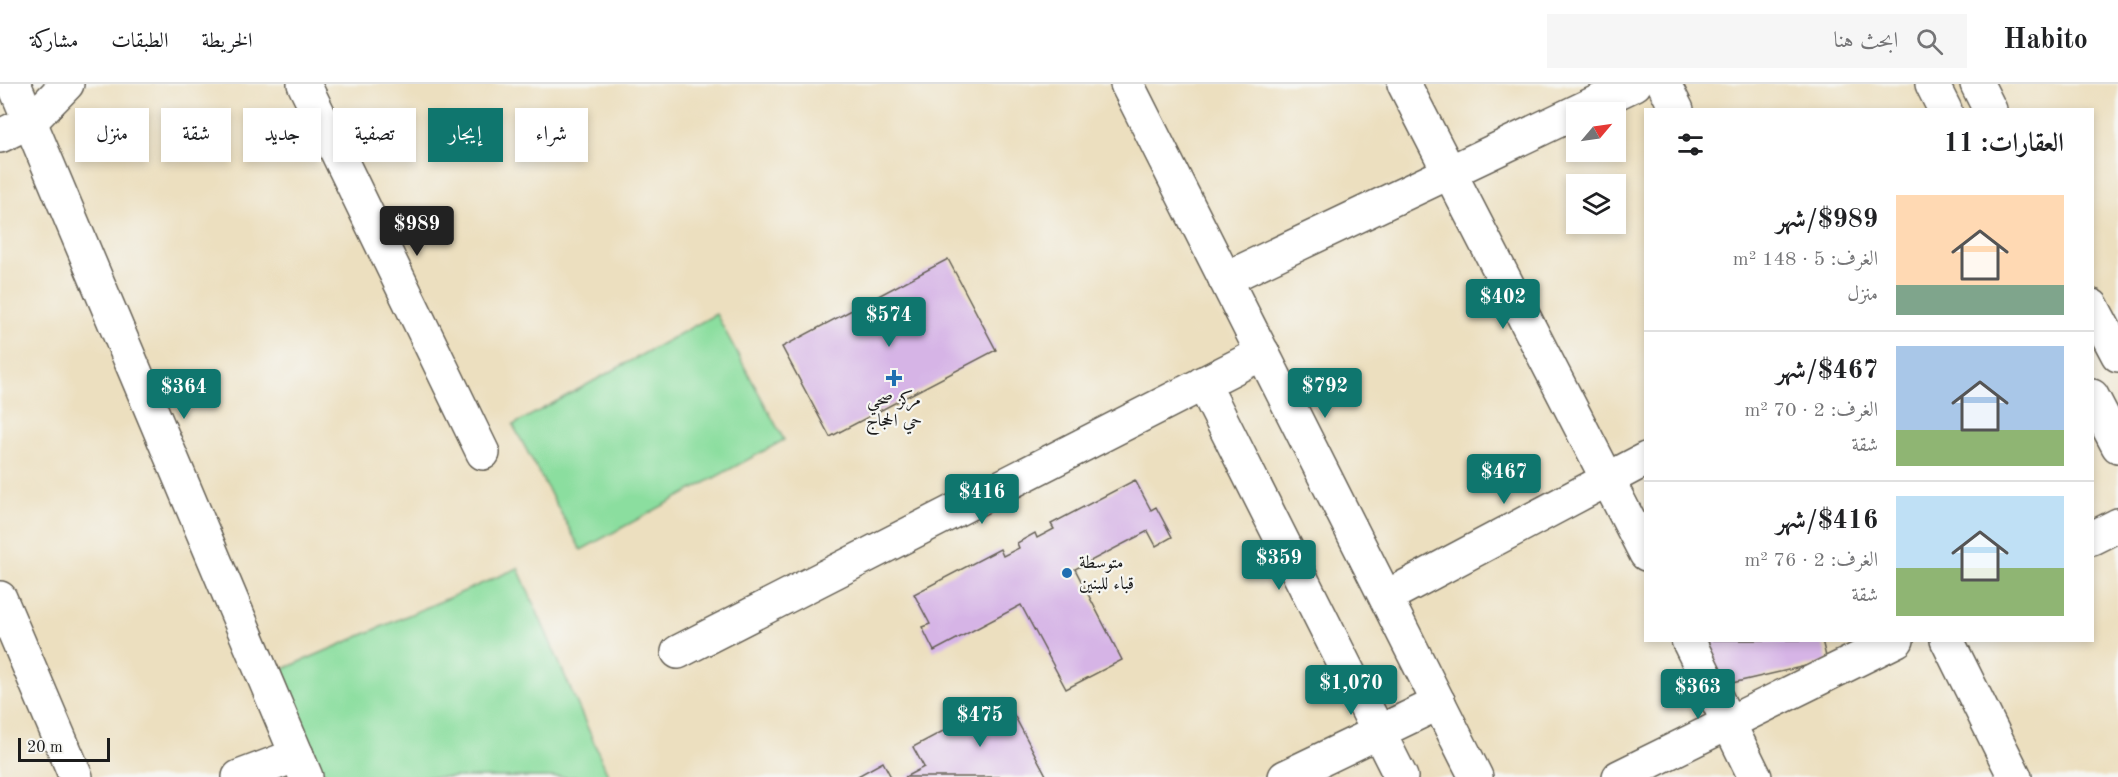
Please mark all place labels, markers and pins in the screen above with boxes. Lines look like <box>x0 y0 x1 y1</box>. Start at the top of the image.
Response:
pin: $989 <box>381 206 453 257</box>
pin: $402 <box>1467 279 1539 330</box>
pin: $574 <box>853 297 925 348</box>
pin: $792 <box>1289 368 1361 419</box>
pin: $364 <box>148 369 220 420</box>
marker: مركز صحي حي الحجاج <box>885 369 903 387</box>
place label: مركز صحي حي الحجاج <box>866 389 922 436</box>
pin: $467 <box>1468 454 1540 505</box>
pin: $416 <box>946 474 1018 525</box>
pin: $359 <box>1243 540 1315 591</box>
place label: متوسطة قباء للبنين <box>1079 554 1134 594</box>
marker: متوسطة قباء للبنين <box>1060 566 1074 580</box>
pin: $1,070 <box>1302 665 1400 716</box>
pin: $363 <box>1662 669 1734 720</box>
pin: $475 <box>944 697 1016 748</box>

